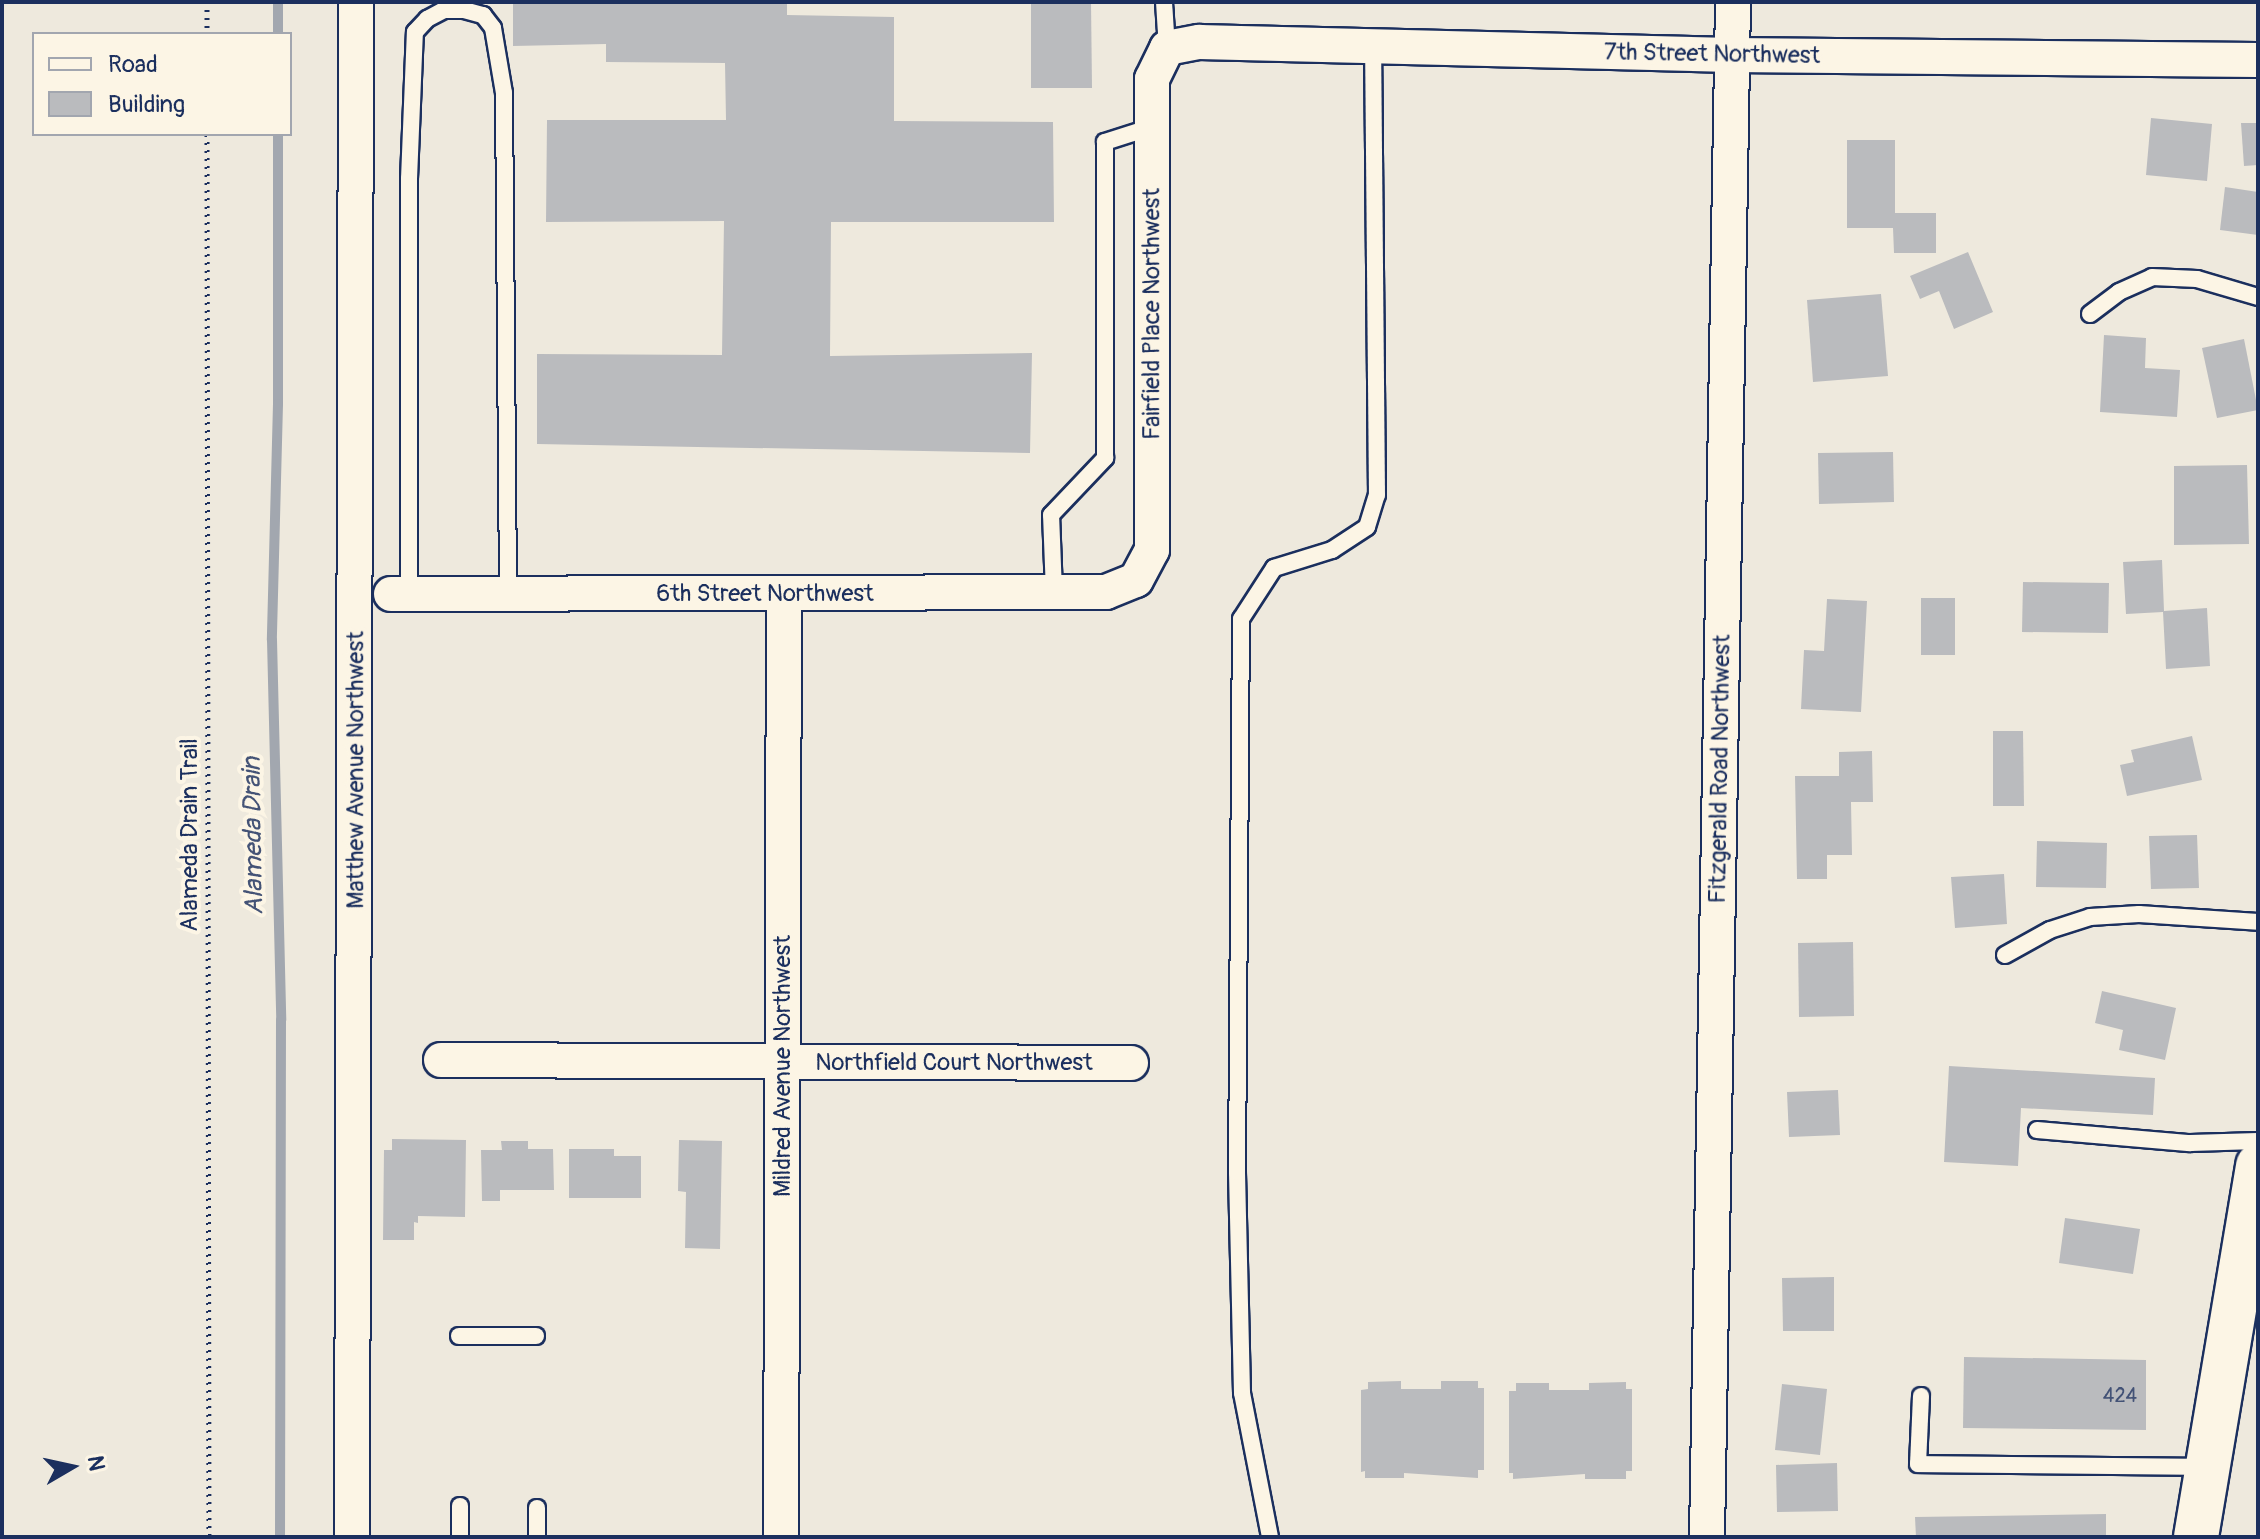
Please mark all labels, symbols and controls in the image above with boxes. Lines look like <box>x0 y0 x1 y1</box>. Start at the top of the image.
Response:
legend <box>32 32 292 136</box>
street label: 7th Street Northwest <box>1604 38 1820 70</box>
text: Road <box>108 50 158 79</box>
text: Building <box>108 90 185 119</box>
street label: Fairfield Place Northwest <box>1138 188 1166 440</box>
street label: 6th Street Northwest <box>656 580 874 608</box>
street label: Matthew Avenue Northwest <box>342 631 370 909</box>
street label: Fitzgerald Road Northwest <box>1703 634 1737 904</box>
street label: Alameda Drain Trail <box>176 738 204 932</box>
water label: Alameda Drain <box>237 757 271 915</box>
street label: Mildred Avenue Northwest <box>769 935 797 1197</box>
street label: Northfield Court Northwest <box>815 1049 1093 1077</box>
house number: 424 <box>2103 1383 2137 1407</box>
north arrow <box>32 1427 112 1507</box>
text: N <box>81 1454 111 1473</box>

